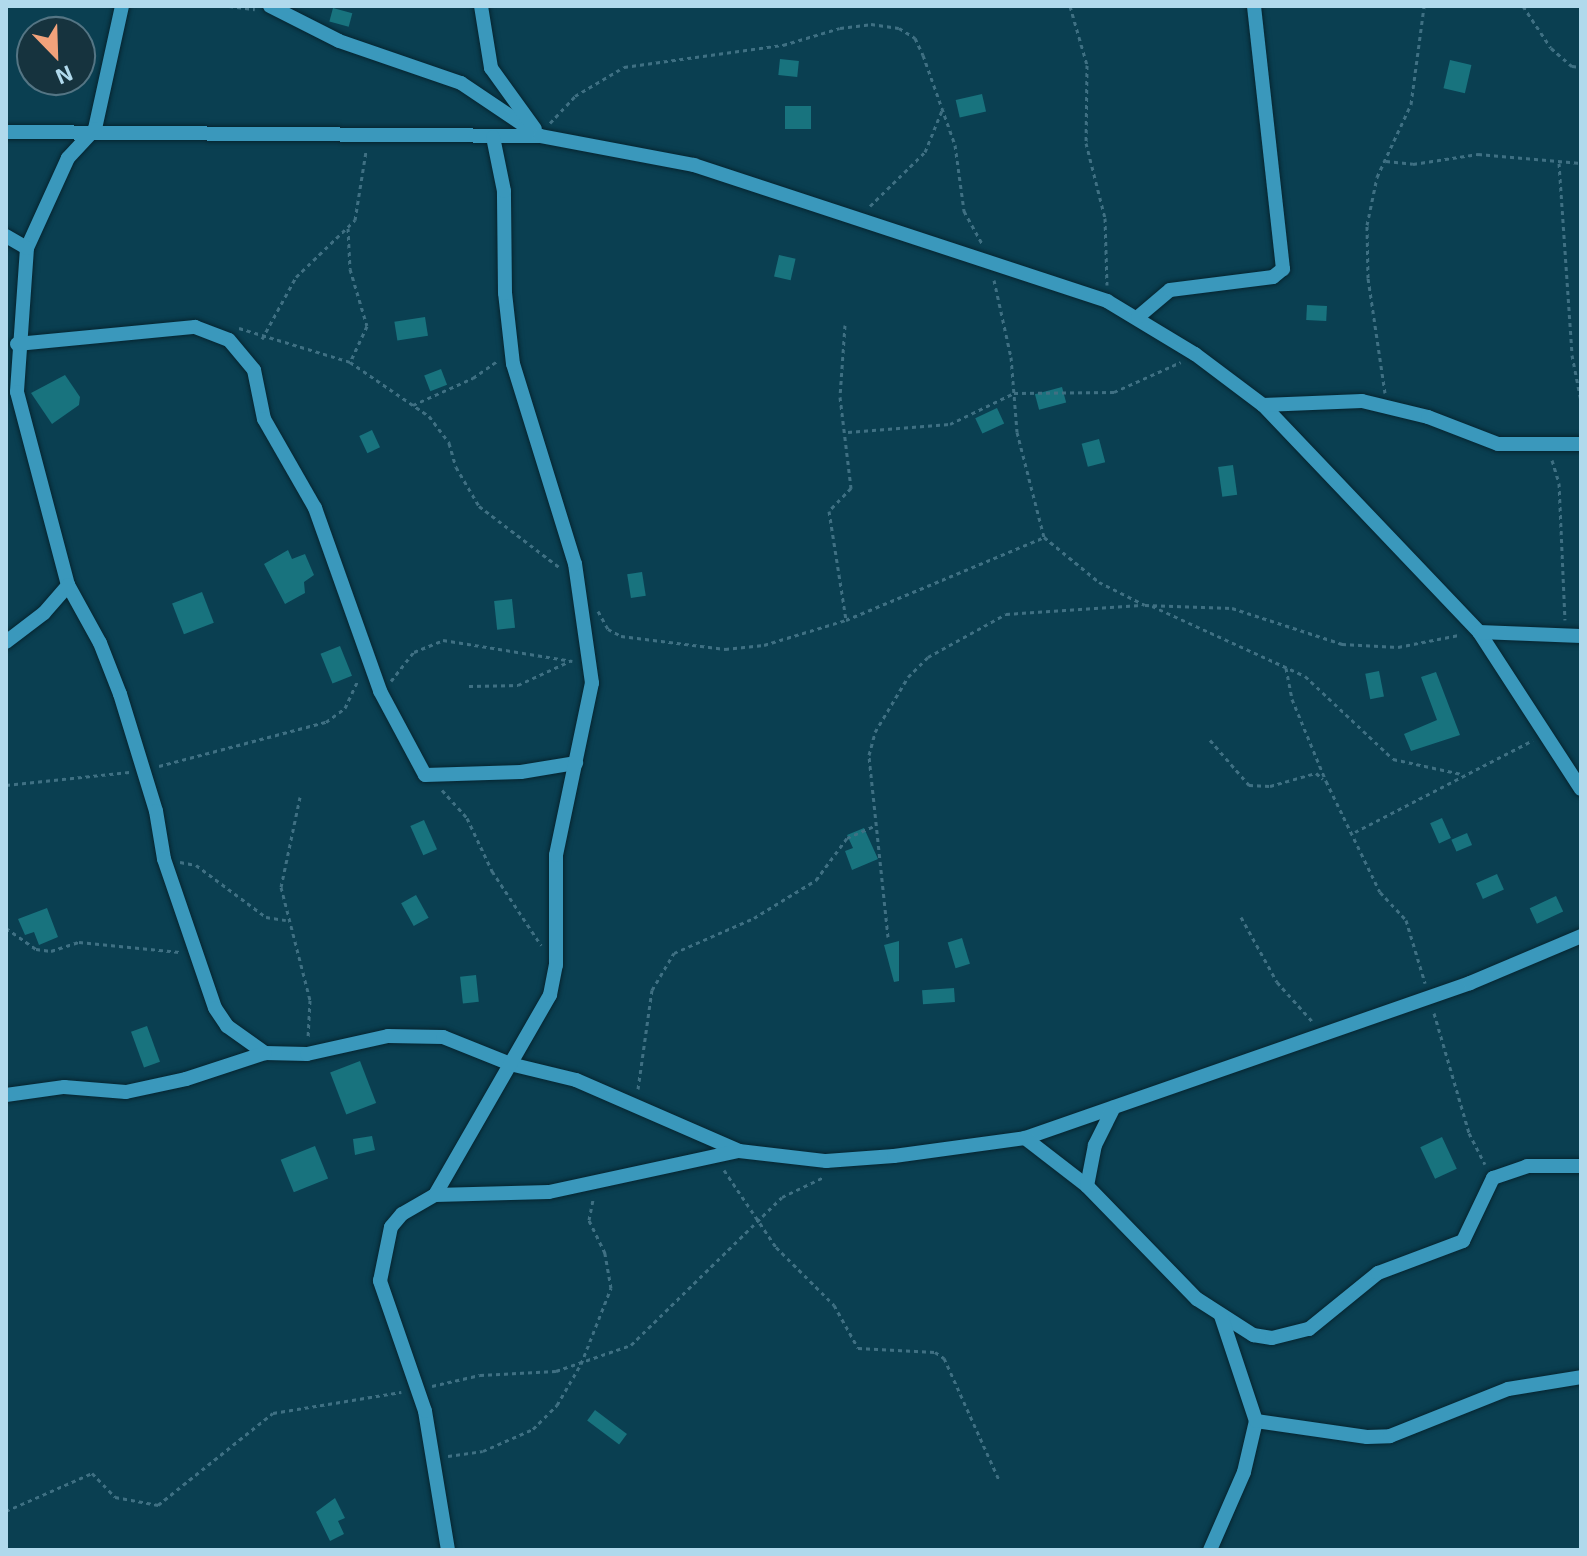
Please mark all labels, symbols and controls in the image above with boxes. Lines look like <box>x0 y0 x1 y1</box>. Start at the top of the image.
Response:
north arrow <box>16 16 96 96</box>
text: N <box>52 61 77 91</box>

